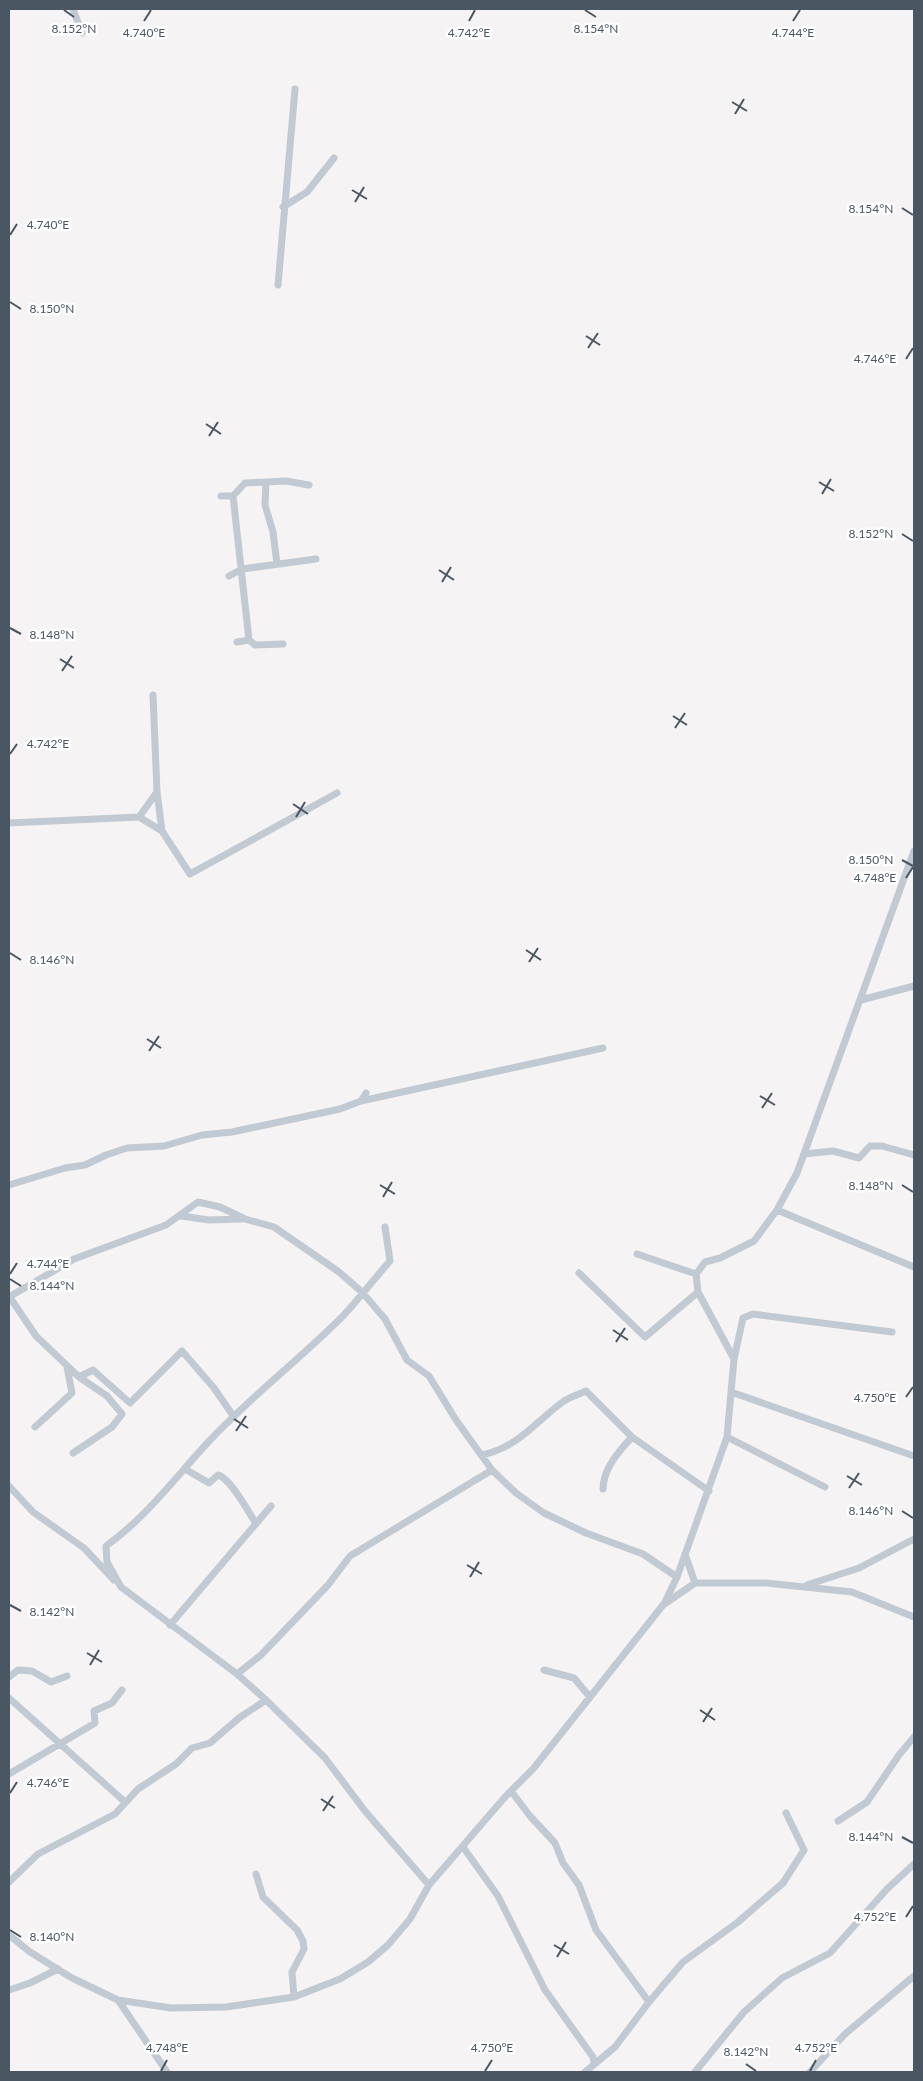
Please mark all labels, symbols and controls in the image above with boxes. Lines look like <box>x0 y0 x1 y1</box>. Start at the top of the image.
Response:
text: 8.152°N <box>52 21 96 36</box>
text: 8.154°N <box>574 21 618 36</box>
text: 4.740°E <box>123 25 165 40</box>
text: 4.742°E <box>448 25 490 40</box>
text: 4.744°E <box>772 25 814 40</box>
text: 8.154°N <box>849 201 893 216</box>
text: 4.740°E <box>27 217 69 232</box>
text: 8.150°N <box>30 301 74 316</box>
text: 4.746°E <box>854 351 896 366</box>
text: 8.152°N <box>849 526 893 541</box>
text: 8.148°N <box>30 627 74 642</box>
text: 4.742°E <box>27 736 69 751</box>
text: 8.150°N <box>849 852 893 867</box>
text: 4.748°E <box>854 870 896 885</box>
text: 8.146°N <box>30 952 74 967</box>
text: 8.148°N <box>849 1178 893 1193</box>
text: 4.744°E <box>27 1256 69 1271</box>
text: 8.144°N <box>30 1278 74 1293</box>
text: 4.750°E <box>854 1390 896 1405</box>
text: 8.146°N <box>849 1503 893 1518</box>
text: 8.142°N <box>30 1604 74 1619</box>
text: 4.746°E <box>27 1775 69 1790</box>
text: 8.144°N <box>849 1829 893 1844</box>
text: 4.752°E <box>854 1909 896 1924</box>
text: 8.140°N <box>30 1929 74 1944</box>
text: 4.748°E <box>146 2040 188 2055</box>
text: 4.750°E <box>471 2040 513 2055</box>
text: 4.752°E <box>795 2040 837 2055</box>
text: 8.142°N <box>724 2044 768 2059</box>

